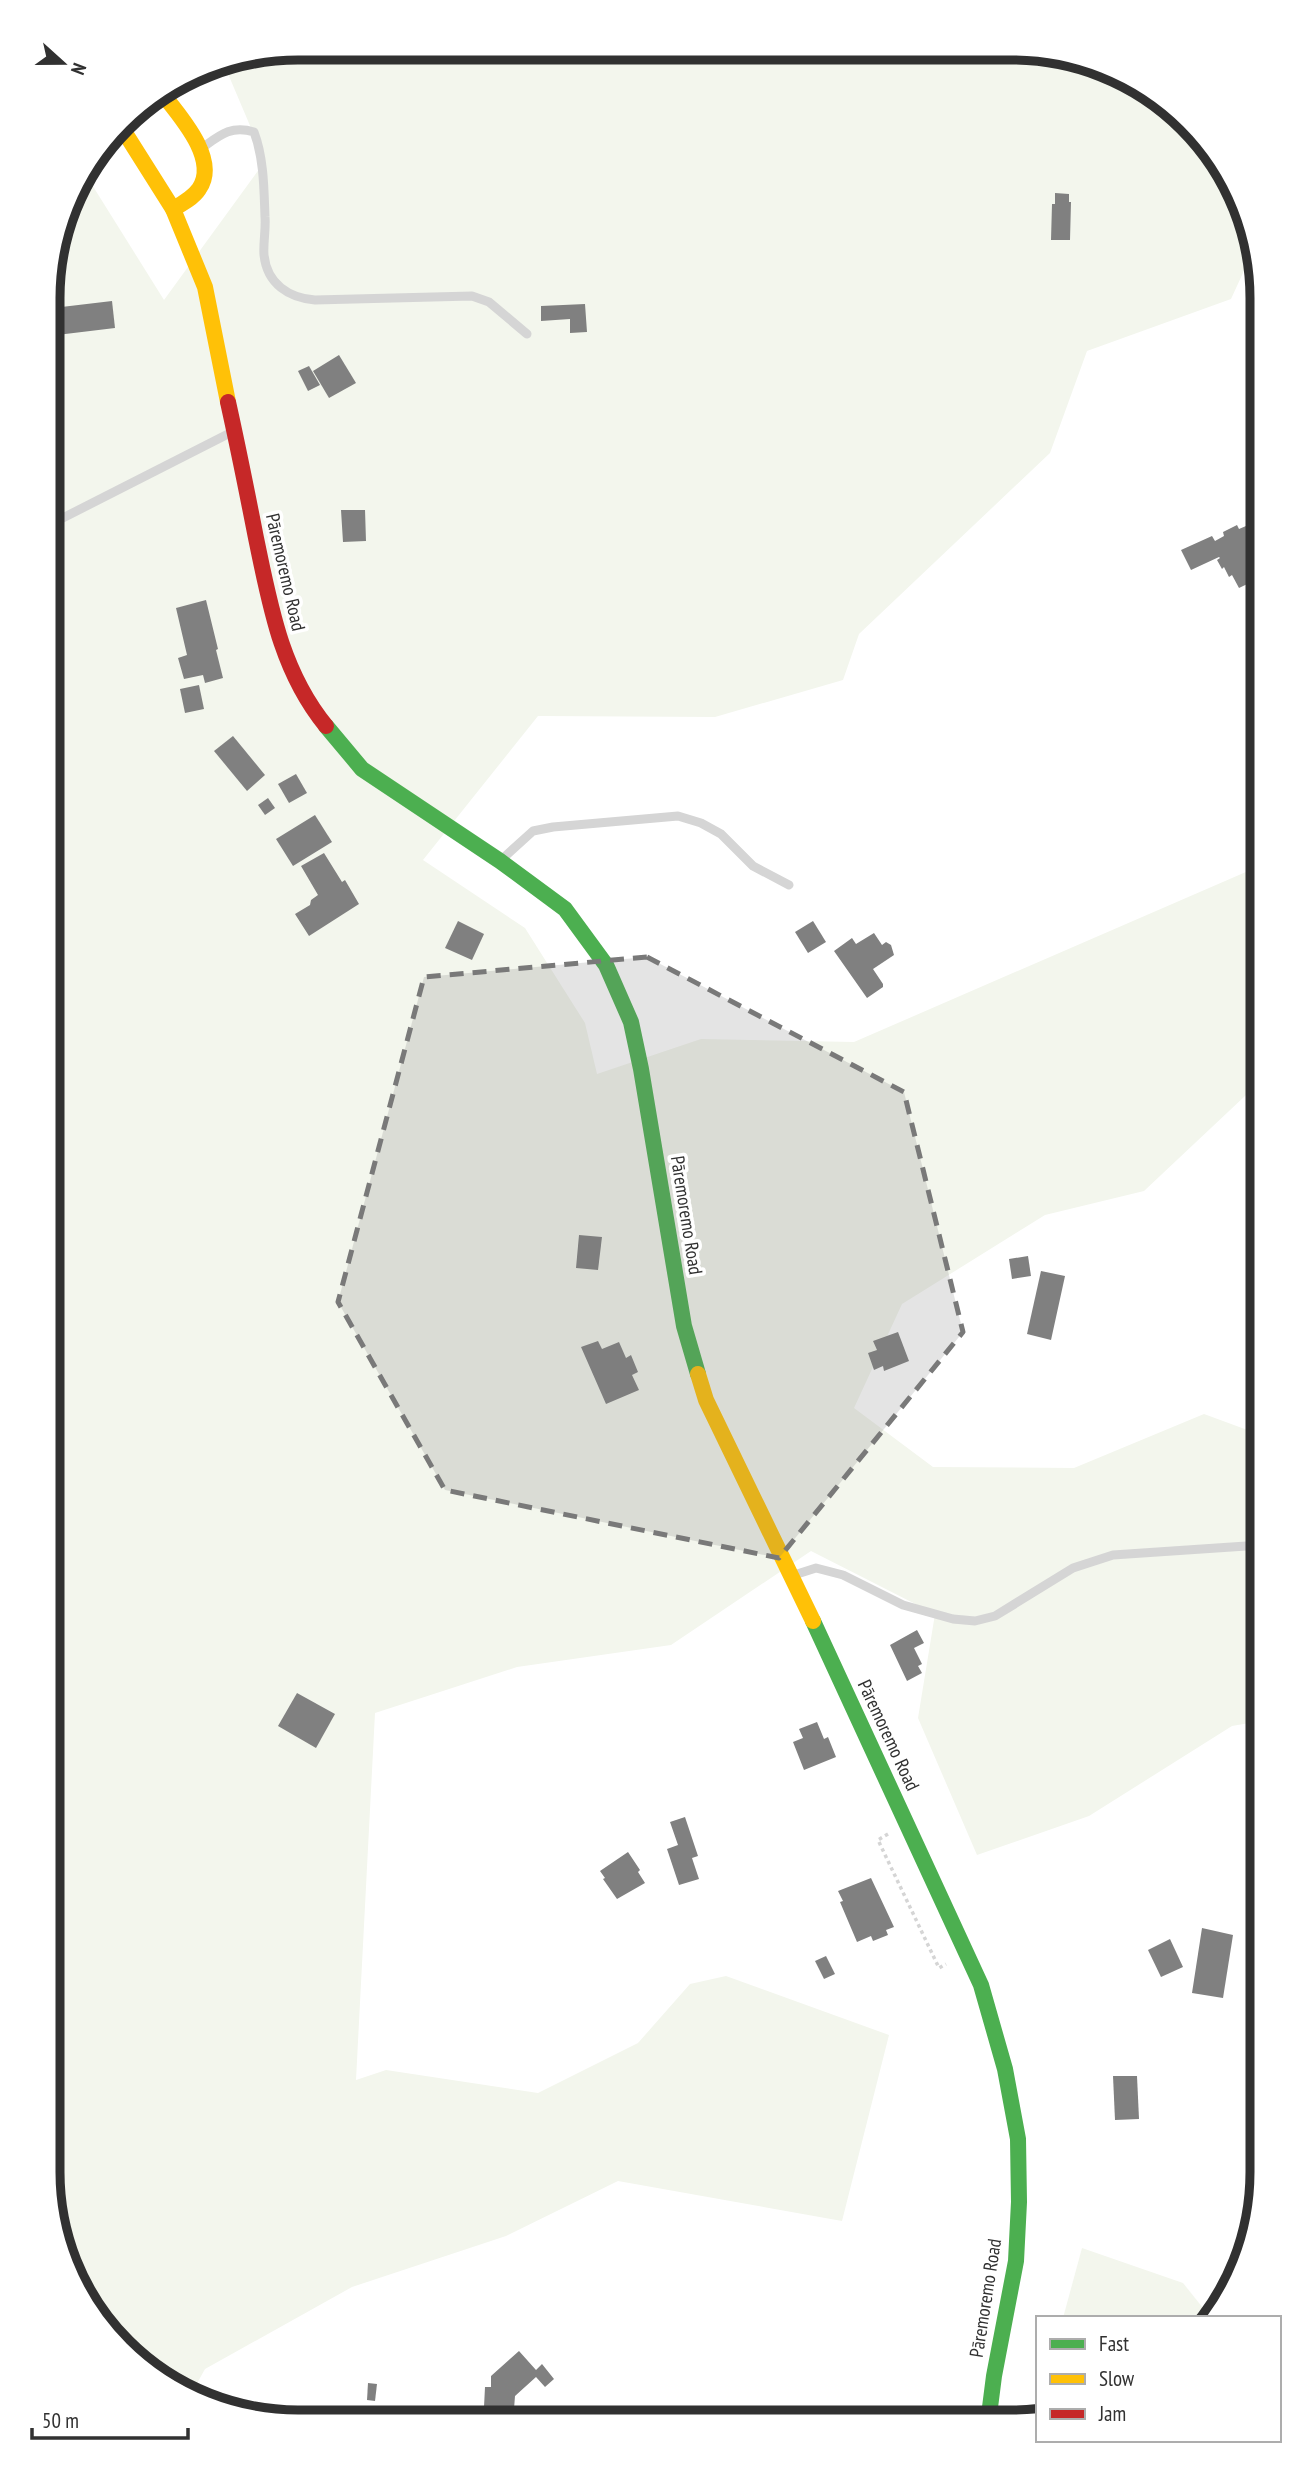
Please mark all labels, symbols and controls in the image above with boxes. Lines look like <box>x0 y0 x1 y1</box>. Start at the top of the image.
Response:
north arrow <box>28 28 98 98</box>
text: N <box>66 60 92 78</box>
street label: Pāremoremo Road <box>261 511 311 633</box>
street label: Pāremoremo Road <box>666 1154 708 1276</box>
street label: Pāremoremo Road <box>853 1676 925 1794</box>
street label: Pāremoremo Road <box>964 2237 1006 2359</box>
legend <box>1036 2316 1281 2442</box>
text: Fast <box>1099 2330 1129 2357</box>
text: Slow <box>1099 2365 1135 2392</box>
scale bar <box>32 2396 187 2440</box>
text: Jam <box>1098 2400 1126 2427</box>
text: 50 m <box>42 2407 79 2434</box>

